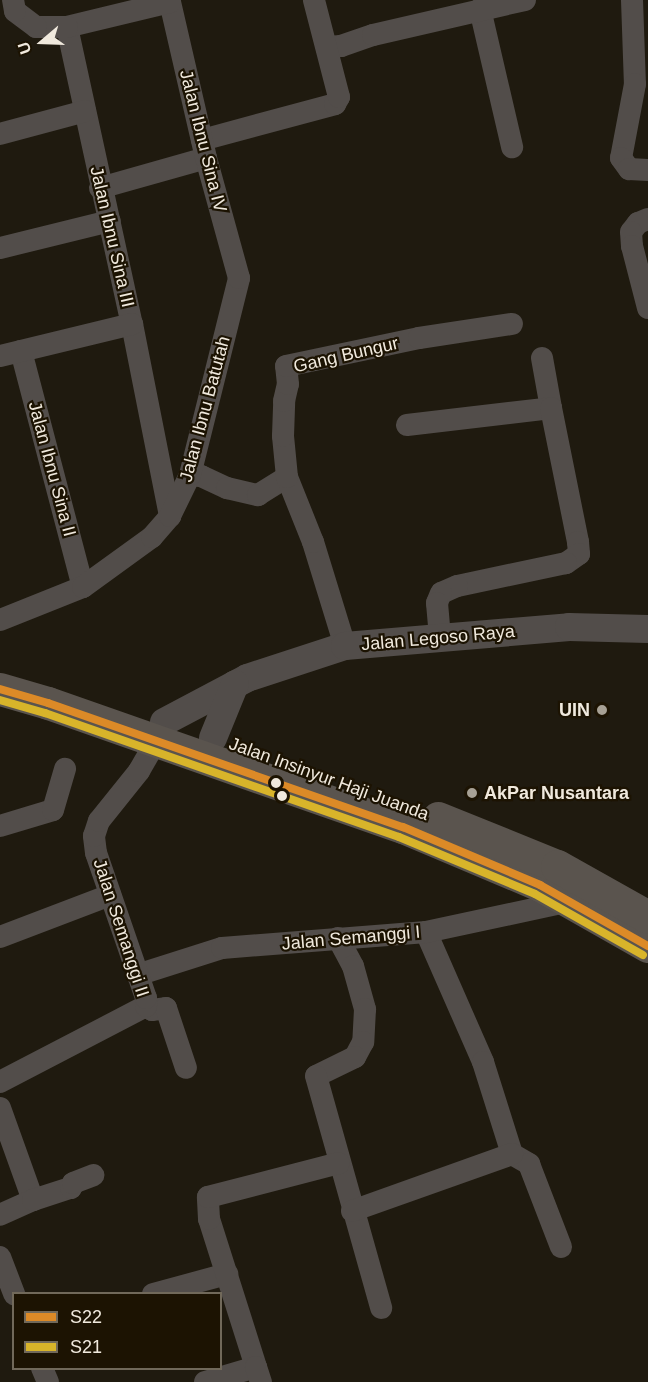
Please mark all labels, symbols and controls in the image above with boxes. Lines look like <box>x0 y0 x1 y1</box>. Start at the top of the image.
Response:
north arrow <box>12 12 72 72</box>
text: U <box>15 40 34 56</box>
street label: Jalan Ibnu Sina IV <box>175 68 231 214</box>
street label: Jalan Ibnu Sina III <box>85 164 139 310</box>
street label: Gang Bungur <box>291 332 401 378</box>
street label: Jalan Ibnu Batutah <box>175 334 235 484</box>
street label: Jalan Ibnu Sina II <box>24 399 80 539</box>
street label: Jalan Legoso Raya <box>360 621 516 655</box>
place label: UIN <box>559 699 590 721</box>
marker: UIN <box>595 703 609 717</box>
street label: Jalan Insinyur Haji Juanda <box>226 733 432 825</box>
unlabelled marker <box>270 777 282 789</box>
place label: AkPar Nusantara <box>484 782 629 804</box>
marker: AkPar Nusantara <box>465 786 479 800</box>
unlabelled marker <box>276 790 288 802</box>
street label: Jalan Semanggi II <box>88 856 154 1000</box>
street label: Jalan Semanggi I <box>281 921 421 955</box>
legend <box>12 1292 222 1370</box>
text: S22 <box>70 1307 102 1327</box>
text: S21 <box>70 1337 102 1357</box>

